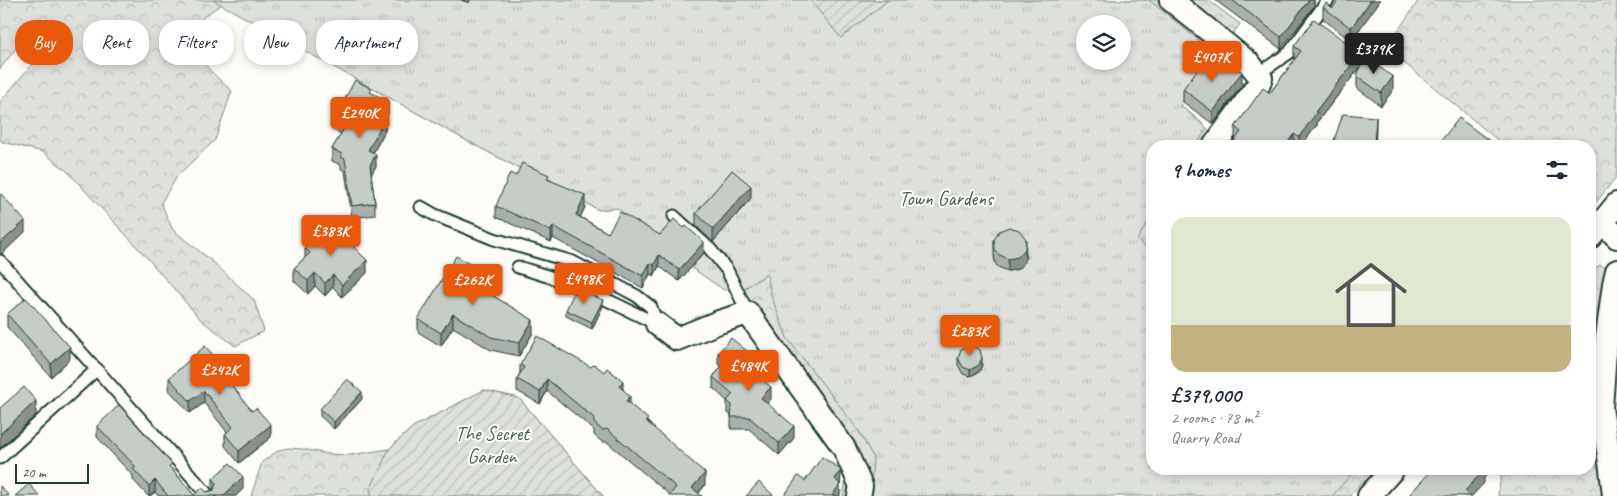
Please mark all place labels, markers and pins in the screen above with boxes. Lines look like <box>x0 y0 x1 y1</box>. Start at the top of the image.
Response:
pin: £379K <box>1339 32 1409 75</box>
pin: £407K <box>1177 41 1247 83</box>
pin: £240K <box>325 96 395 139</box>
pin: £383K <box>296 214 366 257</box>
pin: £498K <box>549 262 619 305</box>
pin: £262K <box>438 264 508 306</box>
pin: £283K <box>935 314 1005 357</box>
pin: £484K <box>714 350 784 392</box>
pin: £242K <box>185 354 255 396</box>

